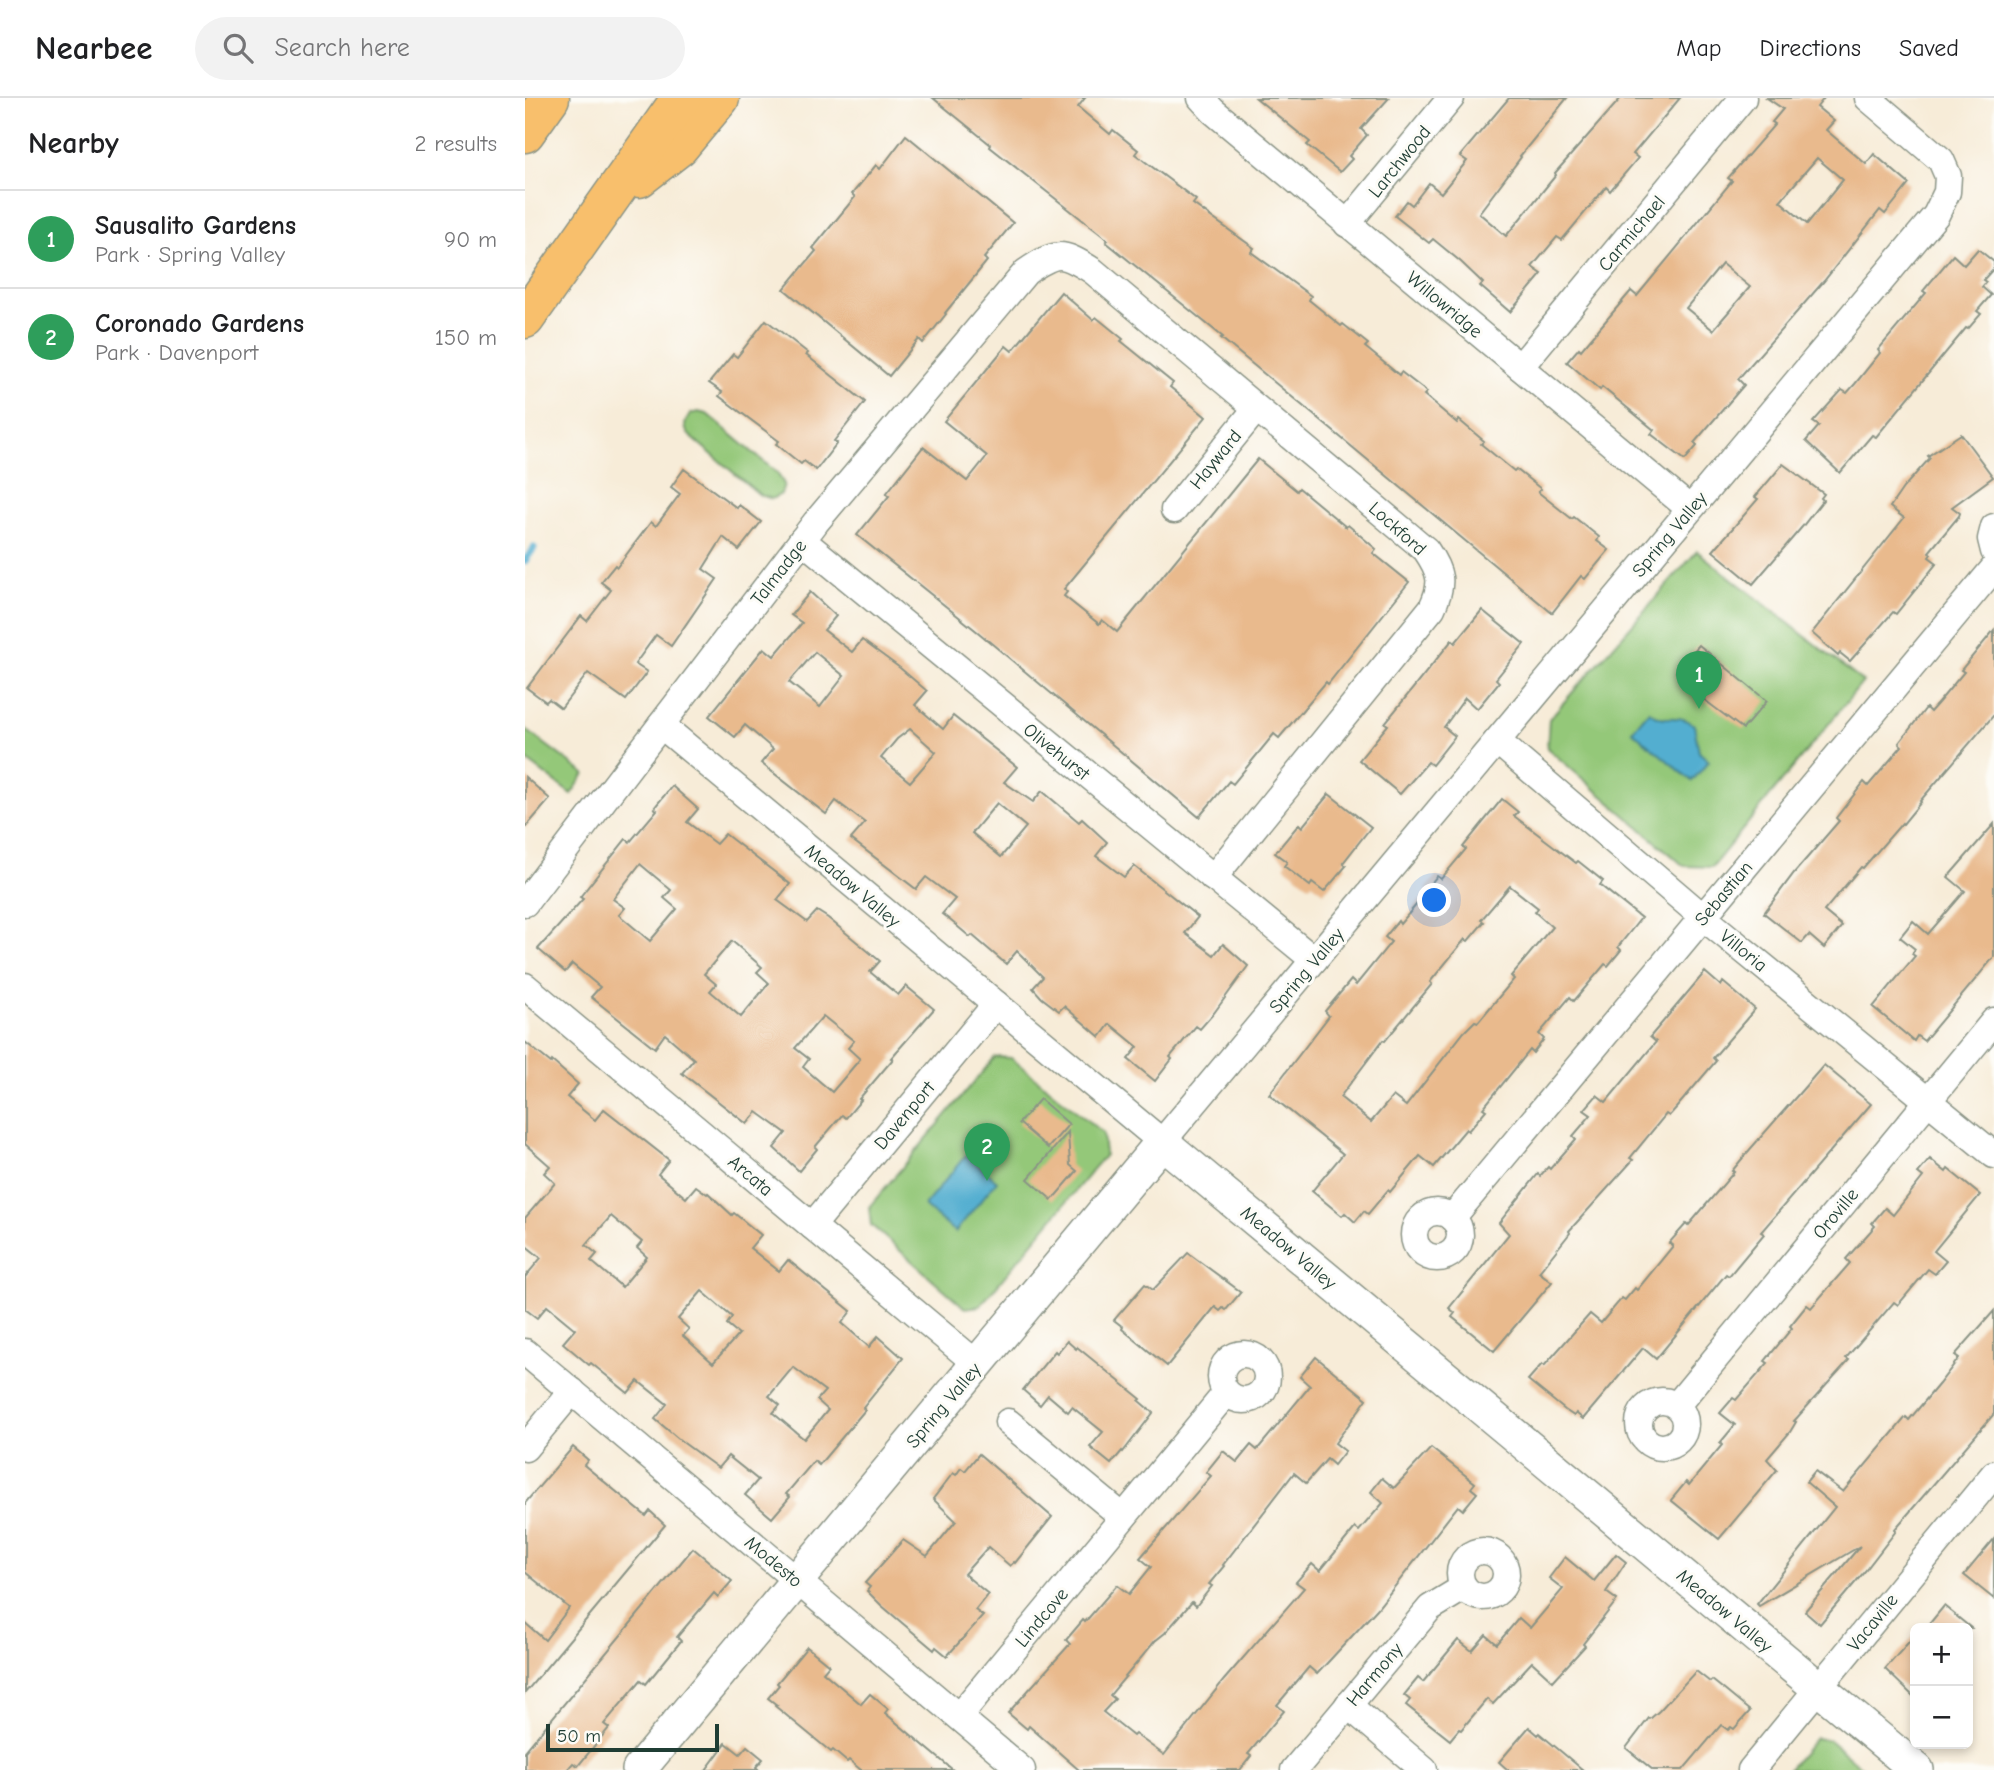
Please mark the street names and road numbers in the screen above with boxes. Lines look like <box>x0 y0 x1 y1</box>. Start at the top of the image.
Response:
street label: Larchwood <box>1364 121 1436 202</box>
street label: Carmichael <box>1594 191 1670 276</box>
street label: Willowridge <box>1402 267 1487 343</box>
street label: Hayward <box>1185 426 1246 494</box>
street label: Spring Valley <box>1628 487 1712 582</box>
street label: Lockford <box>1364 497 1431 560</box>
street label: Talmadge <box>746 535 811 610</box>
street label: Olivehurst <box>1019 719 1094 785</box>
street label: Meadow Valley <box>800 839 905 932</box>
street label: Sebastian <box>1690 857 1757 931</box>
street label: Spring Valley <box>1265 923 1349 1018</box>
street label: Villoria <box>1715 925 1771 976</box>
street label: Davenport <box>870 1077 940 1154</box>
street label: Arcata <box>723 1151 777 1201</box>
street label: Oroville <box>1808 1184 1863 1243</box>
street label: Meadow Valley <box>1236 1201 1341 1294</box>
street label: Spring Valley <box>902 1358 986 1453</box>
street label: Modesto <box>740 1531 807 1592</box>
street label: Meadow Valley <box>1672 1564 1777 1657</box>
street label: Lindcove <box>1011 1584 1073 1652</box>
street label: Vacaville <box>1843 1589 1903 1656</box>
street label: Harmony <box>1342 1638 1408 1711</box>

